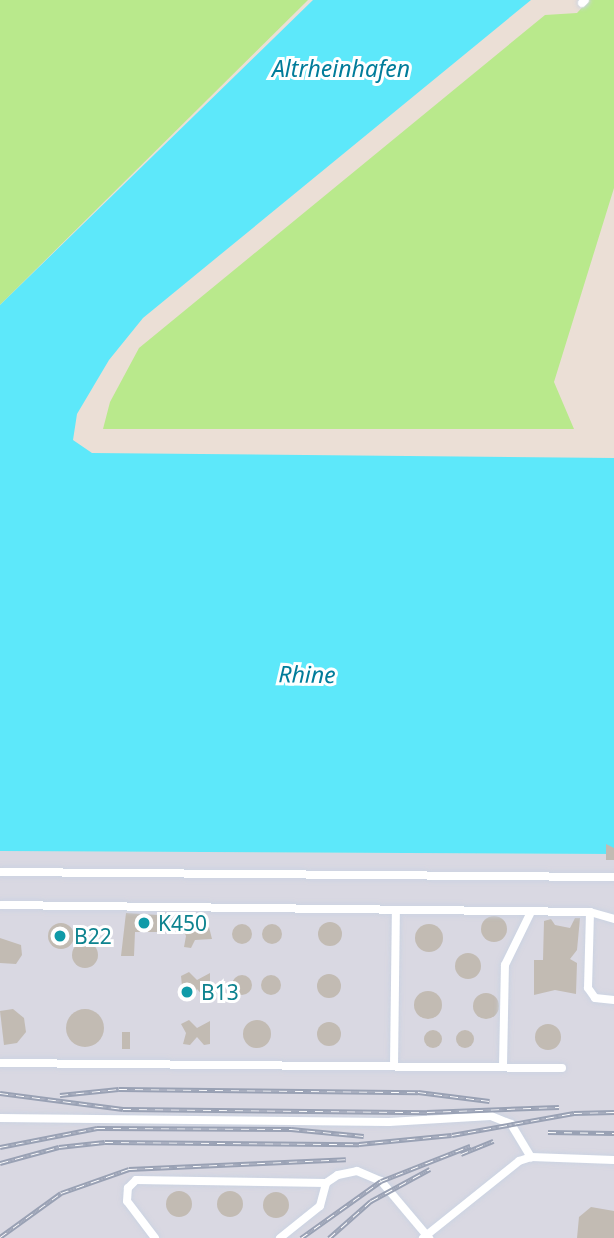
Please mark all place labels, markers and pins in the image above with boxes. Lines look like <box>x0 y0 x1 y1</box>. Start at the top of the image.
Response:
place label: K450 <box>158 910 207 936</box>
marker: K450 <box>136 915 152 931</box>
place label: B22 <box>74 923 112 949</box>
marker: B22 <box>52 928 68 944</box>
place label: B13 <box>201 979 239 1005</box>
marker: B13 <box>179 984 195 1000</box>

